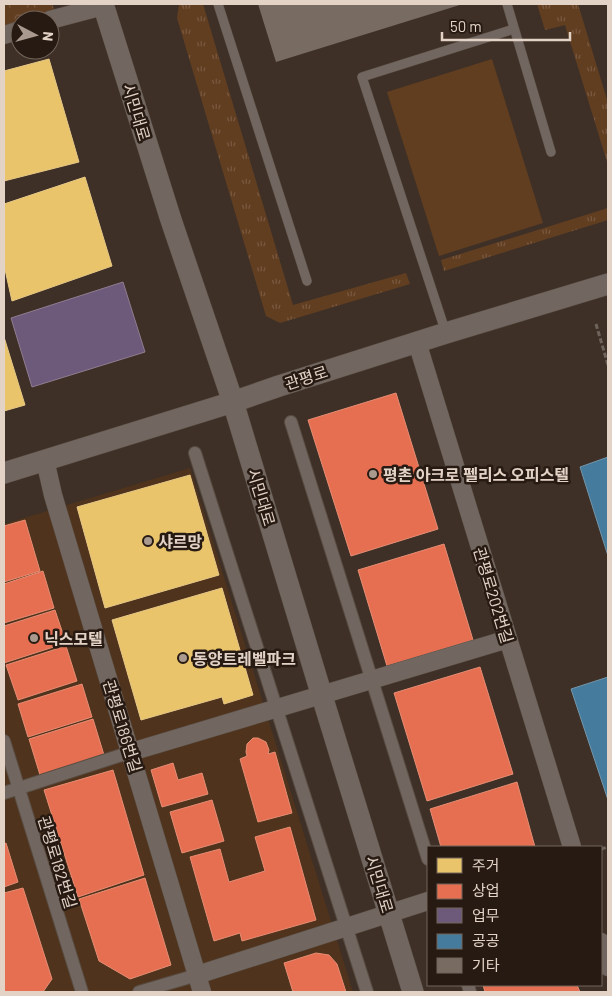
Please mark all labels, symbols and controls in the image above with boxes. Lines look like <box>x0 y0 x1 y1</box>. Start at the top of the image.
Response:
north arrow <box>10 10 60 60</box>
scale bar <box>442 10 570 42</box>
text: 50 m <box>450 17 482 35</box>
text: N <box>39 31 57 42</box>
street label: 시민대로 <box>119 81 155 143</box>
street label: 관평로 <box>282 361 330 393</box>
place label: 평촌 아크로 펠리스 오피스텔 <box>383 465 569 484</box>
street label: 시민대로 <box>244 466 280 528</box>
marker: 평촌 아크로 펠리스 오피스텔 <box>367 468 379 480</box>
place label: 샤르망 <box>158 532 202 551</box>
marker: 샤르망 <box>142 535 154 547</box>
street label: 관평로202번길 <box>470 545 518 645</box>
place label: 닉스모텔 <box>44 629 103 648</box>
marker: 닉스모텔 <box>28 632 40 644</box>
place label: 동양트레벨파크 <box>193 649 296 668</box>
marker: 동양트레벨파크 <box>177 652 189 664</box>
street label: 관평로186번길 <box>100 677 146 775</box>
street label: 관평로182번길 <box>35 813 81 911</box>
legend <box>427 846 602 986</box>
street label: 시민대로 <box>362 853 398 915</box>
text: 주거 <box>472 856 500 874</box>
text: 상업 <box>472 881 500 899</box>
text: 업무 <box>472 906 500 924</box>
text: 공공 <box>472 931 500 949</box>
text: 기타 <box>472 956 500 974</box>

